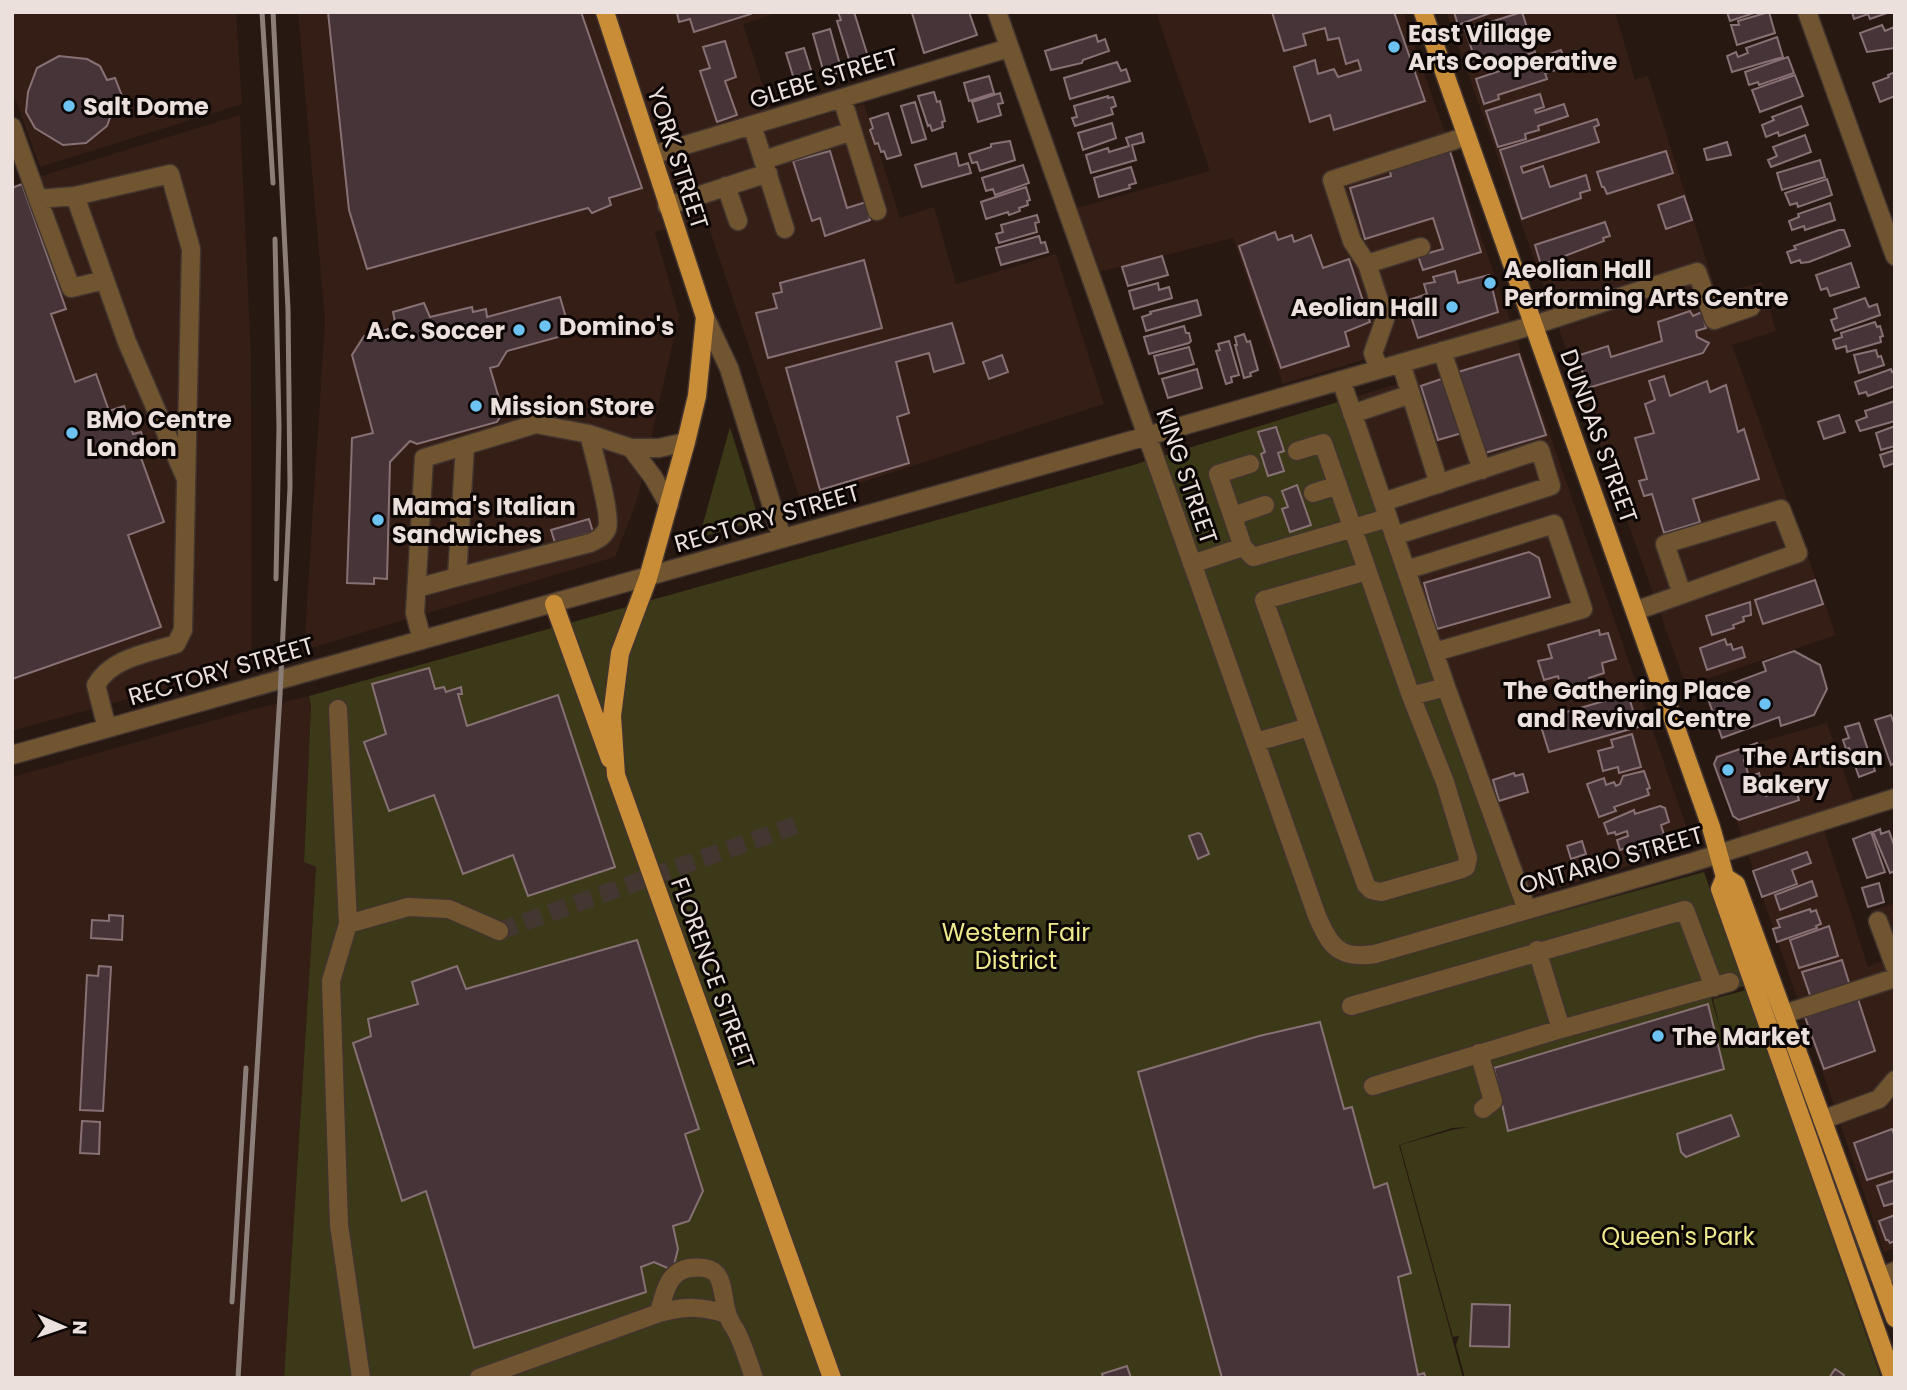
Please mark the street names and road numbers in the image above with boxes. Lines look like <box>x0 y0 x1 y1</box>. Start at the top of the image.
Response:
street label: GLEBE STREET <box>746 40 902 116</box>
street label: YORK STREET <box>640 83 716 233</box>
street label: DUNDAS STREET <box>1552 344 1646 528</box>
street label: KING STREET <box>1148 404 1226 548</box>
street label: RECTORY STREET <box>670 476 864 560</box>
street label: RECTORY STREET <box>124 629 318 713</box>
street label: ONTARIO STREET <box>1515 818 1707 902</box>
street label: FLORENCE STREET <box>663 873 763 1073</box>

